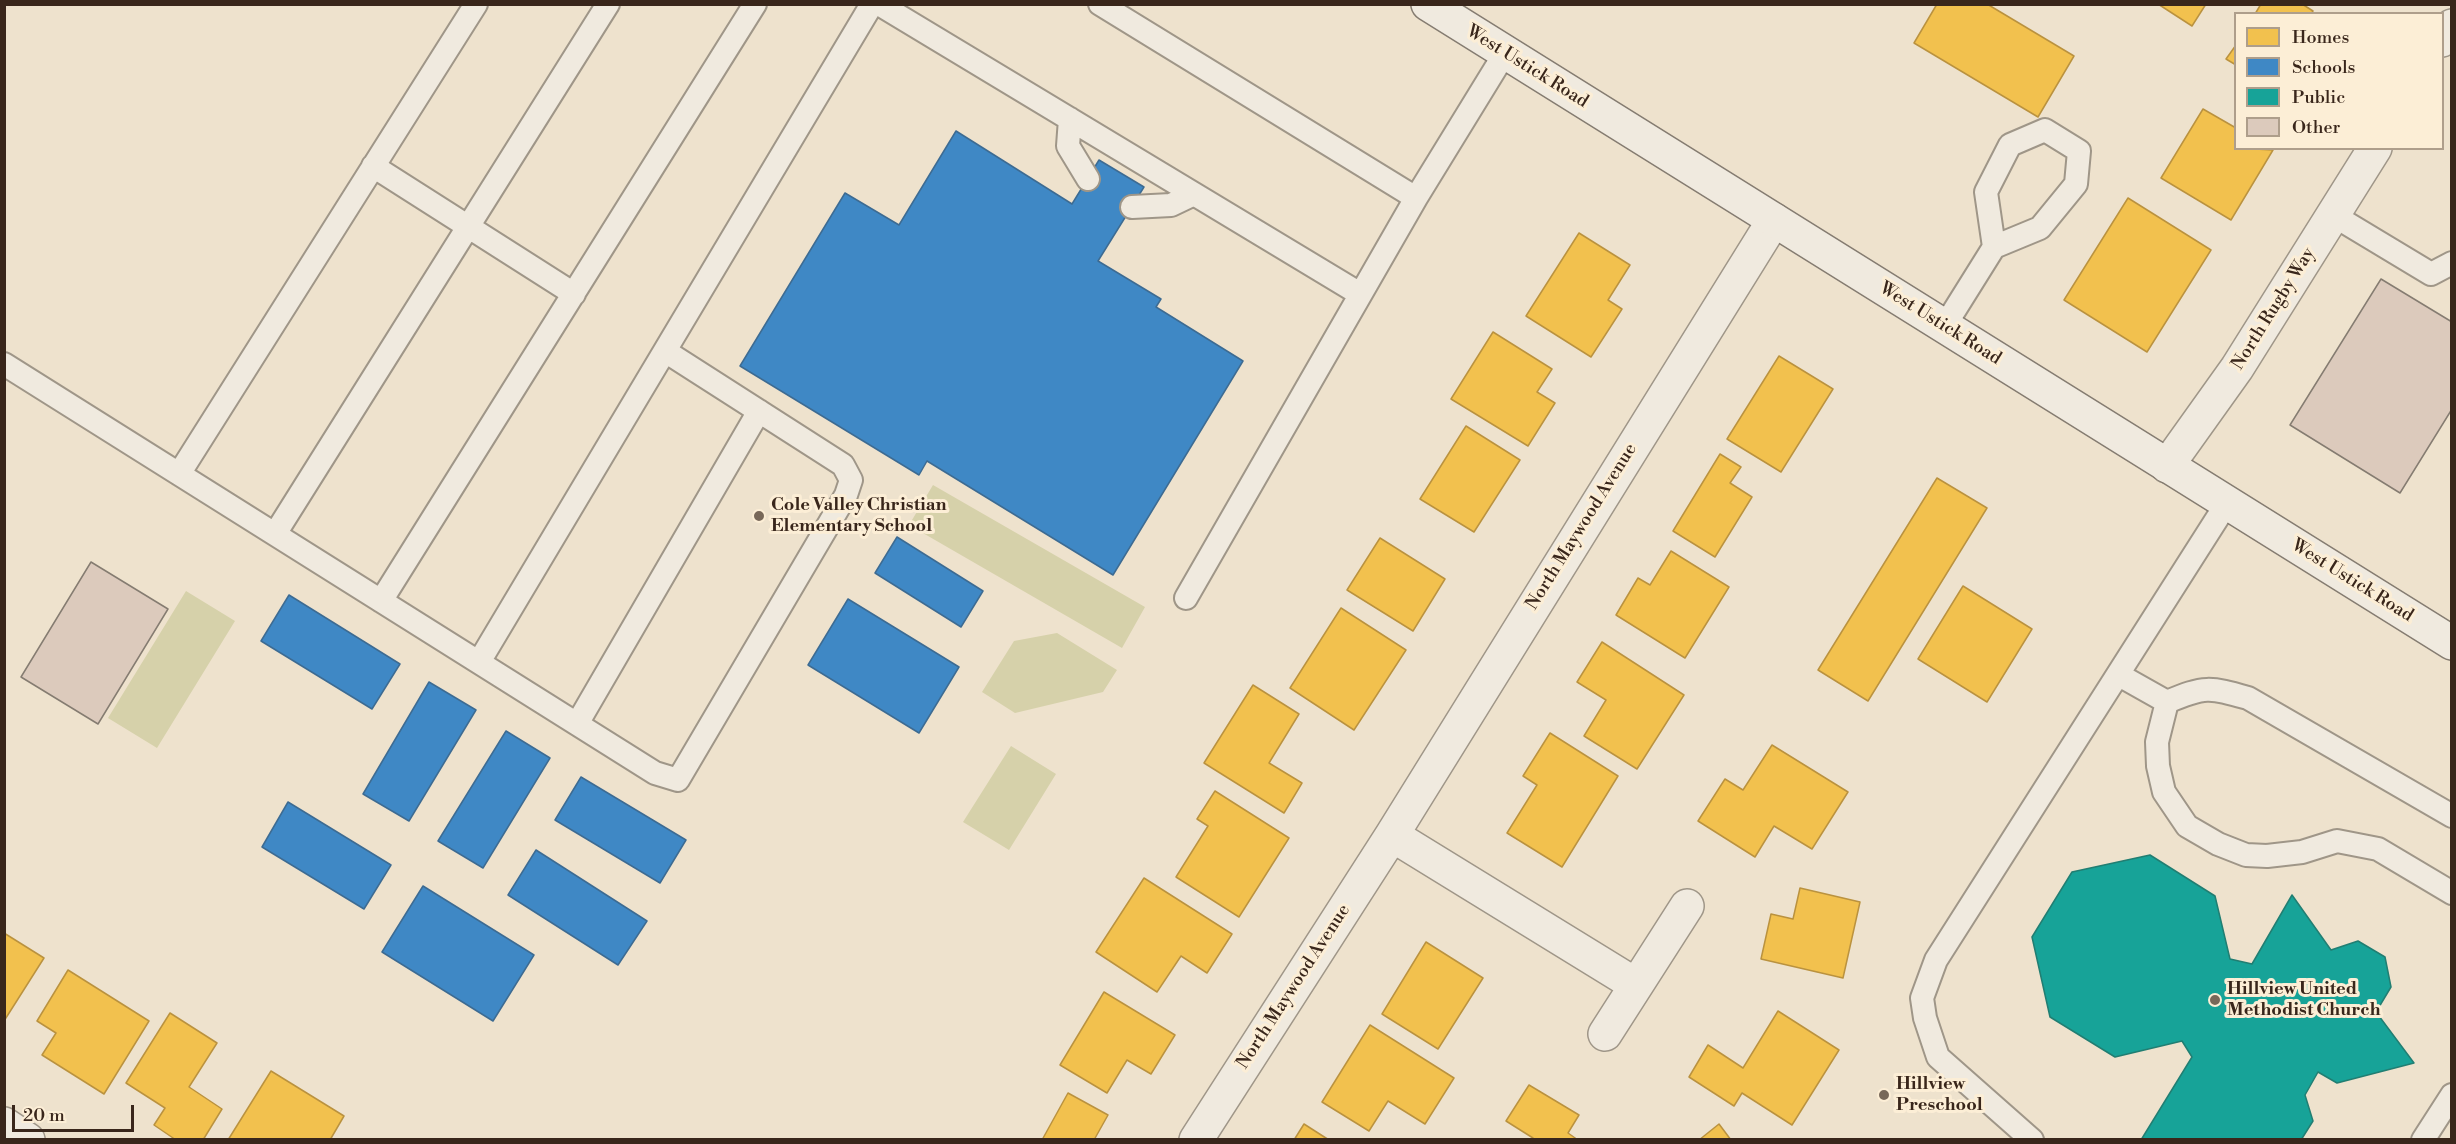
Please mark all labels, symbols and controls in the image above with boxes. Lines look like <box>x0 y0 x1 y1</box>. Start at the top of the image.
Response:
legend <box>2234 12 2444 150</box>
street label: West Ustick Road <box>1462 21 1592 113</box>
text: Homes <box>2292 26 2349 49</box>
text: Schools <box>2292 56 2355 79</box>
text: Public <box>2292 86 2345 109</box>
text: Other <box>2292 116 2340 139</box>
street label: North Rugby Way <box>2228 244 2320 374</box>
street label: West Ustick Road <box>1875 278 2005 370</box>
street label: North Maywood Avenue <box>1522 440 1642 614</box>
place label: Cole Valley Christian Elementary School <box>771 495 947 538</box>
marker: Cole Valley Christian Elementary School <box>752 509 766 523</box>
street label: West Ustick Road <box>2287 535 2417 627</box>
street label: North Maywood Avenue <box>1233 901 1355 1073</box>
place label: Hillview United Methodist Church <box>2227 979 2381 1022</box>
marker: Hillview United Methodist Church <box>2208 993 2222 1007</box>
place label: Hillview Preschool <box>1896 1074 1983 1116</box>
marker: Hillview Preschool <box>1877 1088 1891 1102</box>
scale bar <box>15 1093 136 1131</box>
text: 20 m <box>23 1104 65 1127</box>

